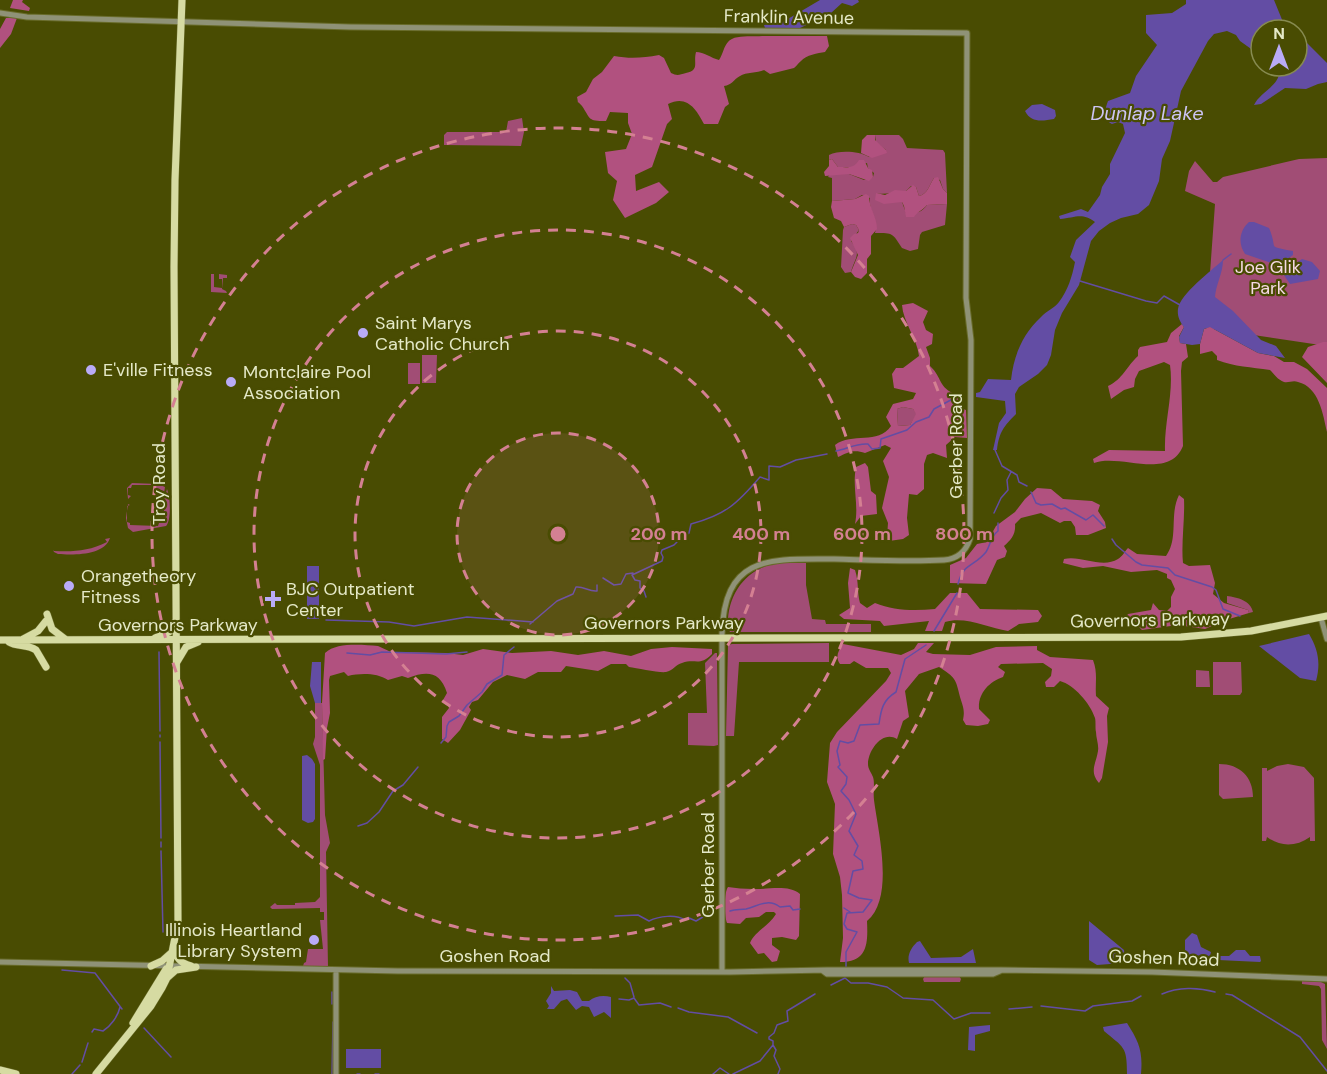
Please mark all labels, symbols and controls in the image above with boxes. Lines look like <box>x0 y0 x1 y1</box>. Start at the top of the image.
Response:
street label: Franklin Avenue <box>724 4 854 30</box>
north arrow <box>1249 18 1309 78</box>
text: N <box>1273 23 1285 44</box>
water label: Dunlap Lake <box>1090 100 1204 126</box>
park label: Joe Glik Park <box>1235 255 1301 300</box>
place label: Saint Marys Catholic Church <box>375 311 509 356</box>
marker: Saint Marys Catholic Church <box>356 326 370 340</box>
place label: E'ville Fitness <box>103 358 213 382</box>
place label: Montclaire Pool Association <box>243 360 371 405</box>
marker: E'ville Fitness <box>84 363 98 377</box>
marker: Montclaire Pool Association <box>224 375 238 389</box>
street label: Gerber Road <box>944 393 968 499</box>
street label: Troy Road <box>147 443 171 525</box>
text: 200 m <box>631 522 687 546</box>
text: 400 m <box>732 522 790 546</box>
text: 600 m <box>833 522 891 546</box>
text: 800 m <box>935 522 993 546</box>
centre of rings <box>548 524 568 544</box>
place label: Orangetheory Fitness <box>81 564 196 609</box>
place label: BJC Outpatient Center <box>286 577 415 622</box>
marker: Orangetheory Fitness <box>62 579 76 593</box>
marker: BJC Outpatient Center <box>264 590 282 608</box>
street label: Governors Parkway <box>1070 607 1230 633</box>
street label: Governors Parkway <box>584 611 744 635</box>
street label: Governors Parkway <box>98 613 258 637</box>
street label: Gerber Road <box>696 812 720 918</box>
place label: Illinois Heartland Library System <box>165 918 302 963</box>
marker: Illinois Heartland Library System <box>307 933 321 947</box>
street label: Goshen Road <box>440 944 550 968</box>
street label: Goshen Road <box>1108 944 1220 972</box>

